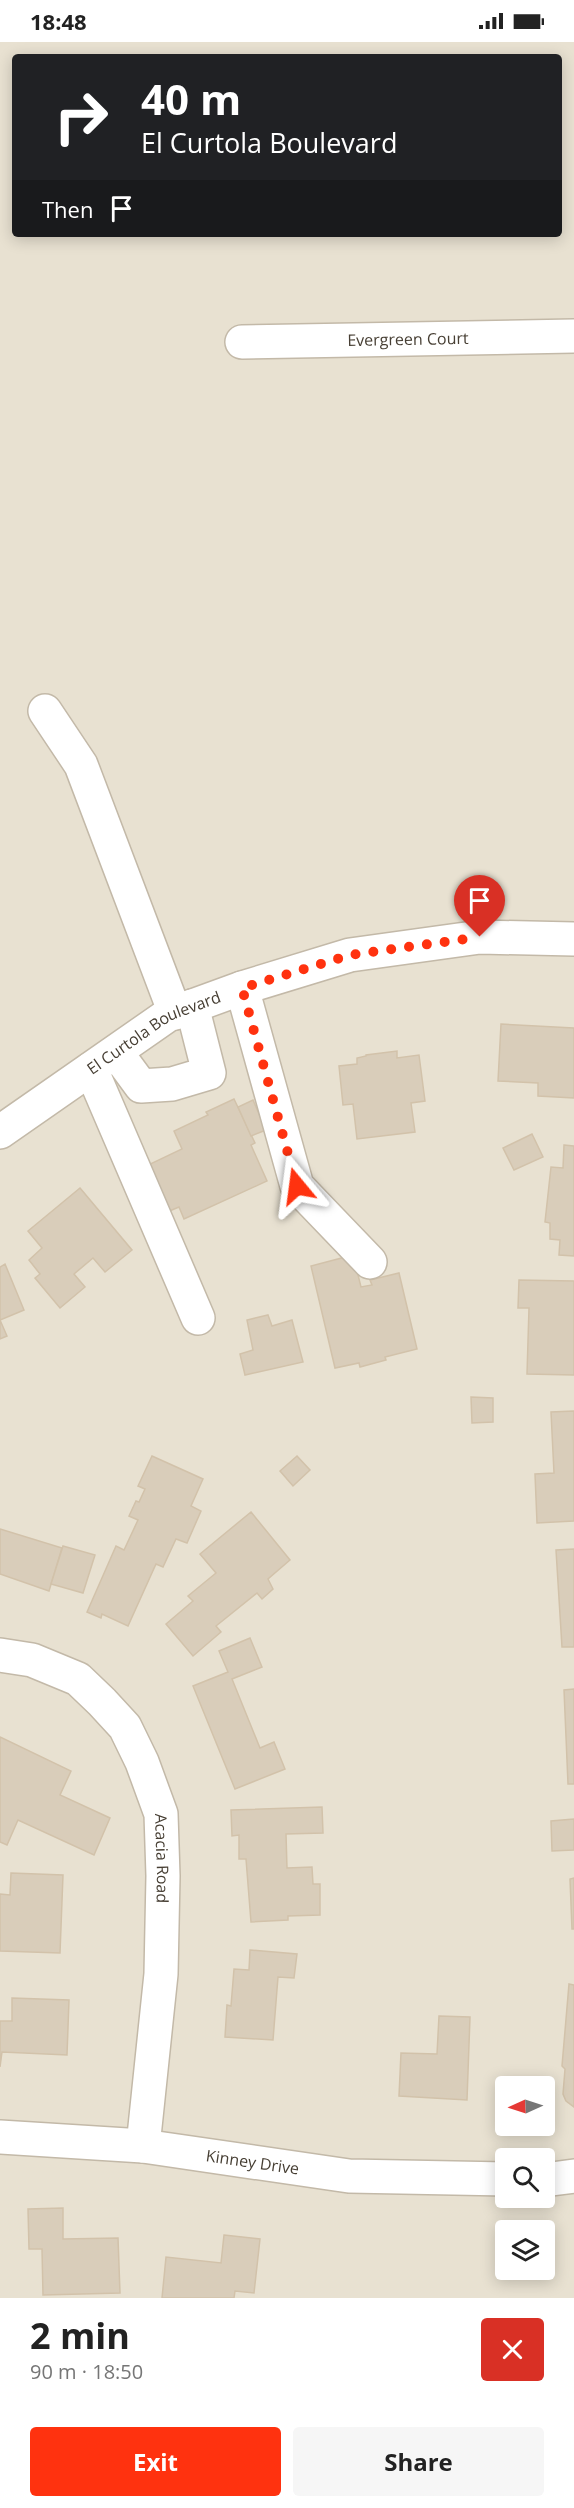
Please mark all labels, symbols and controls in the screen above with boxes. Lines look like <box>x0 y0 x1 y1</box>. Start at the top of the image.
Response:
text: 18:48 <box>30 6 87 36</box>
text: 40 m <box>141 70 241 127</box>
icon: right <box>42 78 120 156</box>
text: El Curtola Boulevard <box>141 124 397 161</box>
icon: arrive <box>105 192 138 225</box>
text: Then <box>42 194 93 224</box>
street label: Evergreen Court <box>347 327 469 351</box>
pin <box>454 875 505 937</box>
icon: arrive <box>463 884 496 917</box>
street label: El Curtola Boulevard <box>82 986 224 1079</box>
position arrow <box>265 1154 329 1218</box>
street label: Acacia Road <box>150 1813 174 1903</box>
north arrow <box>495 2076 555 2136</box>
map controls <box>495 2076 555 2280</box>
street label: Kinney Drive <box>205 2144 301 2180</box>
button: search <box>495 2148 555 2208</box>
button: layers <box>495 2220 555 2280</box>
text: 2 min <box>30 2311 130 2360</box>
button: close <box>481 2318 544 2381</box>
text: 90 m · 18:50 <box>30 2358 143 2385</box>
button: Exit <box>30 2427 281 2496</box>
button: Share <box>293 2427 544 2496</box>

